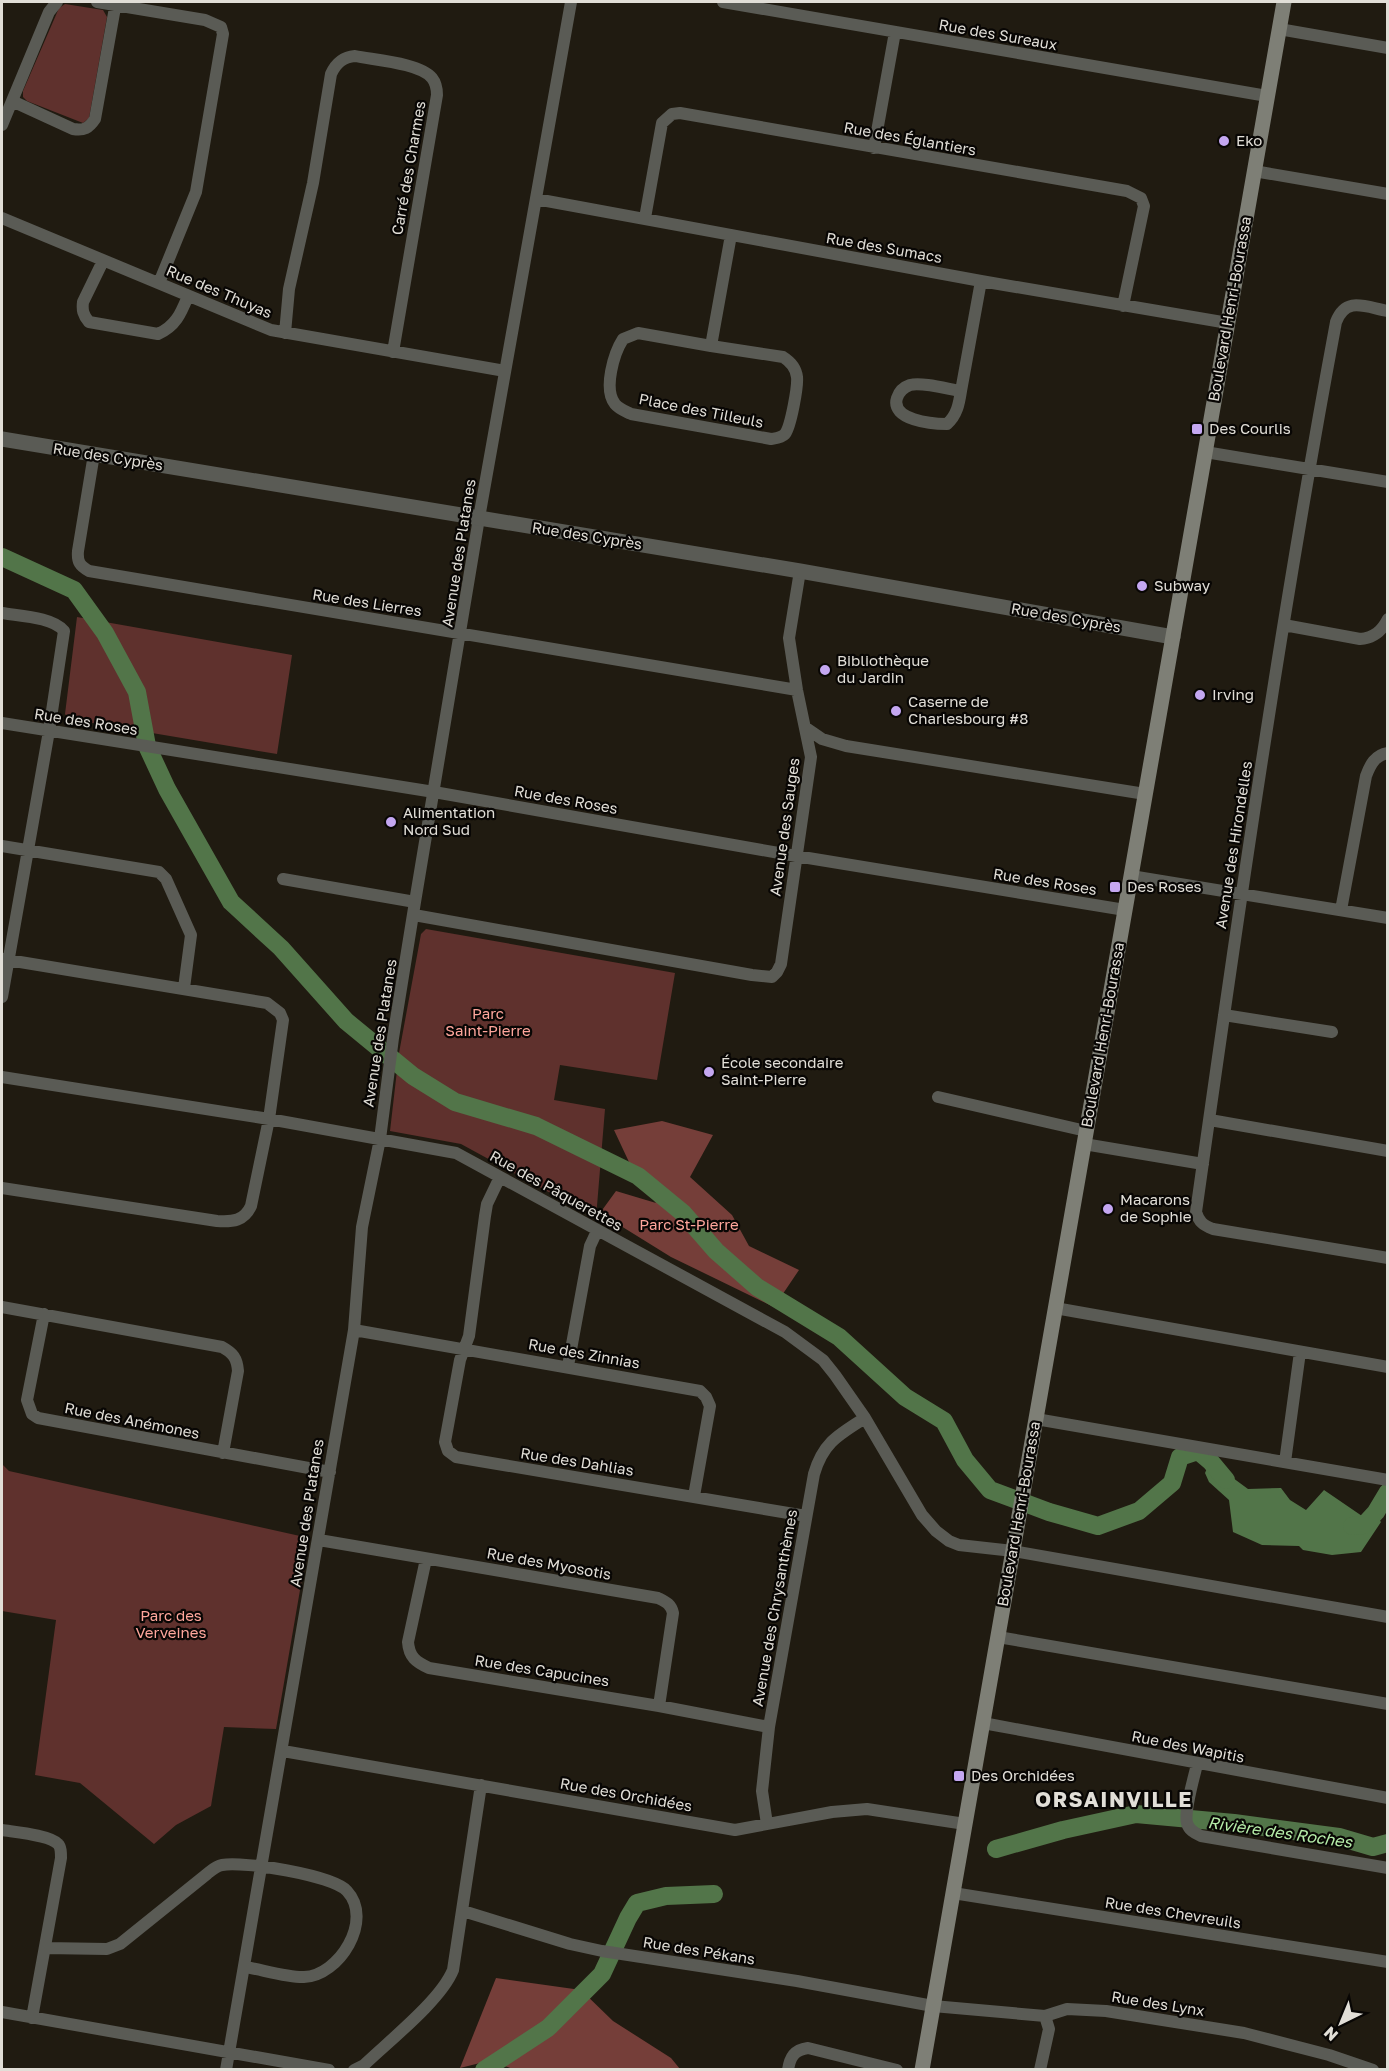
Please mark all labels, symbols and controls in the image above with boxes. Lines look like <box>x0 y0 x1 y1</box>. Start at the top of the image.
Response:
street label: Rue des Sureaux <box>938 15 1059 53</box>
street label: Carré des Charmes <box>387 99 429 236</box>
street label: Rue des Églantiers <box>843 118 978 159</box>
place label: Eko <box>1236 131 1262 149</box>
marker: Eko <box>1217 134 1231 148</box>
street label: Boulevard Henri-Bourassa <box>1204 215 1254 403</box>
street label: Rue des Sumacs <box>825 228 944 266</box>
street label: Rue des Thuyas <box>164 261 275 321</box>
street label: Place des Tilleuls <box>637 389 765 431</box>
place label: Des Courlis <box>1209 419 1291 437</box>
marker: Des Courlis <box>1190 422 1204 436</box>
street label: Rue des Cyprès <box>52 438 165 474</box>
street label: Avenue des Platanes <box>437 478 479 628</box>
street label: Rue des Cyprès <box>531 517 644 553</box>
place label: Subway <box>1154 576 1211 594</box>
marker: Subway <box>1135 579 1149 593</box>
street label: Rue des Lierres <box>311 584 423 620</box>
street label: Rue des Cyprès <box>1010 598 1123 636</box>
place label: Bibliothèque du Jardin <box>837 651 929 686</box>
marker: Bibliothèque du Jardin <box>818 663 832 677</box>
place label: Irving <box>1212 685 1254 703</box>
marker: Irving <box>1193 688 1207 702</box>
place label: Caserne de Charlesbourg #8 <box>908 692 1028 727</box>
street label: Rue des Roses <box>33 704 139 738</box>
marker: Caserne de Charlesbourg #8 <box>889 704 903 718</box>
street label: Avenue des Sauges <box>765 757 803 897</box>
street label: Avenue des Hirondelles <box>1211 760 1255 930</box>
street label: Rue des Roses <box>513 781 619 817</box>
place label: Alimentation Nord Sud <box>403 803 495 838</box>
marker: Alimentation Nord Sud <box>384 815 398 829</box>
street label: Rue des Roses <box>992 864 1098 898</box>
place label: Des Roses <box>1127 877 1202 895</box>
marker: Des Roses <box>1108 880 1122 894</box>
street label: Boulevard Henri-Bourassa <box>1077 941 1127 1129</box>
street label: Avenue des Platanes <box>358 958 400 1108</box>
park label: Parc Saint-Pierre <box>445 1004 531 1039</box>
place label: École secondaire Saint-Pierre <box>721 1053 844 1088</box>
marker: École secondaire Saint-Pierre <box>702 1065 716 1079</box>
street label: Rue des Pâquerettes <box>487 1146 626 1234</box>
place label: Macarons de Sophie <box>1120 1190 1192 1225</box>
marker: Macarons de Sophie <box>1101 1202 1115 1216</box>
park label: Parc St-Pierre <box>639 1215 739 1233</box>
street label: Rue des Zinnias <box>527 1334 641 1372</box>
street label: Rue des Anémones <box>63 1398 201 1442</box>
street label: Boulevard Henri-Bourassa <box>993 1420 1043 1608</box>
street label: Avenue des Platanes <box>285 1438 327 1588</box>
street label: Rue des Dahlias <box>519 1443 635 1479</box>
street label: Avenue des Chrysanthèmes <box>748 1508 800 1708</box>
street label: Rue des Myosotis <box>486 1543 613 1583</box>
park label: Parc des Verveines <box>136 1606 206 1641</box>
street label: Rue des Capucines <box>474 1650 611 1690</box>
street label: Rue des Wapitis <box>1130 1726 1246 1766</box>
place label: Des Orchidées <box>971 1766 1075 1784</box>
marker: Des Orchidées <box>952 1769 966 1783</box>
street label: Rue des Orchidées <box>559 1774 694 1815</box>
district label: ORSAINVILLE <box>1035 1786 1193 1812</box>
water label: Rivière des Roches <box>1207 1812 1355 1852</box>
street label: Rue des Chevreuils <box>1104 1892 1243 1932</box>
street label: Rue des Pékans <box>642 1932 757 1968</box>
street label: Rue des Lynx <box>1110 1987 1206 2019</box>
north arrow <box>1311 1993 1371 2053</box>
text: N <box>1319 2023 1342 2045</box>

